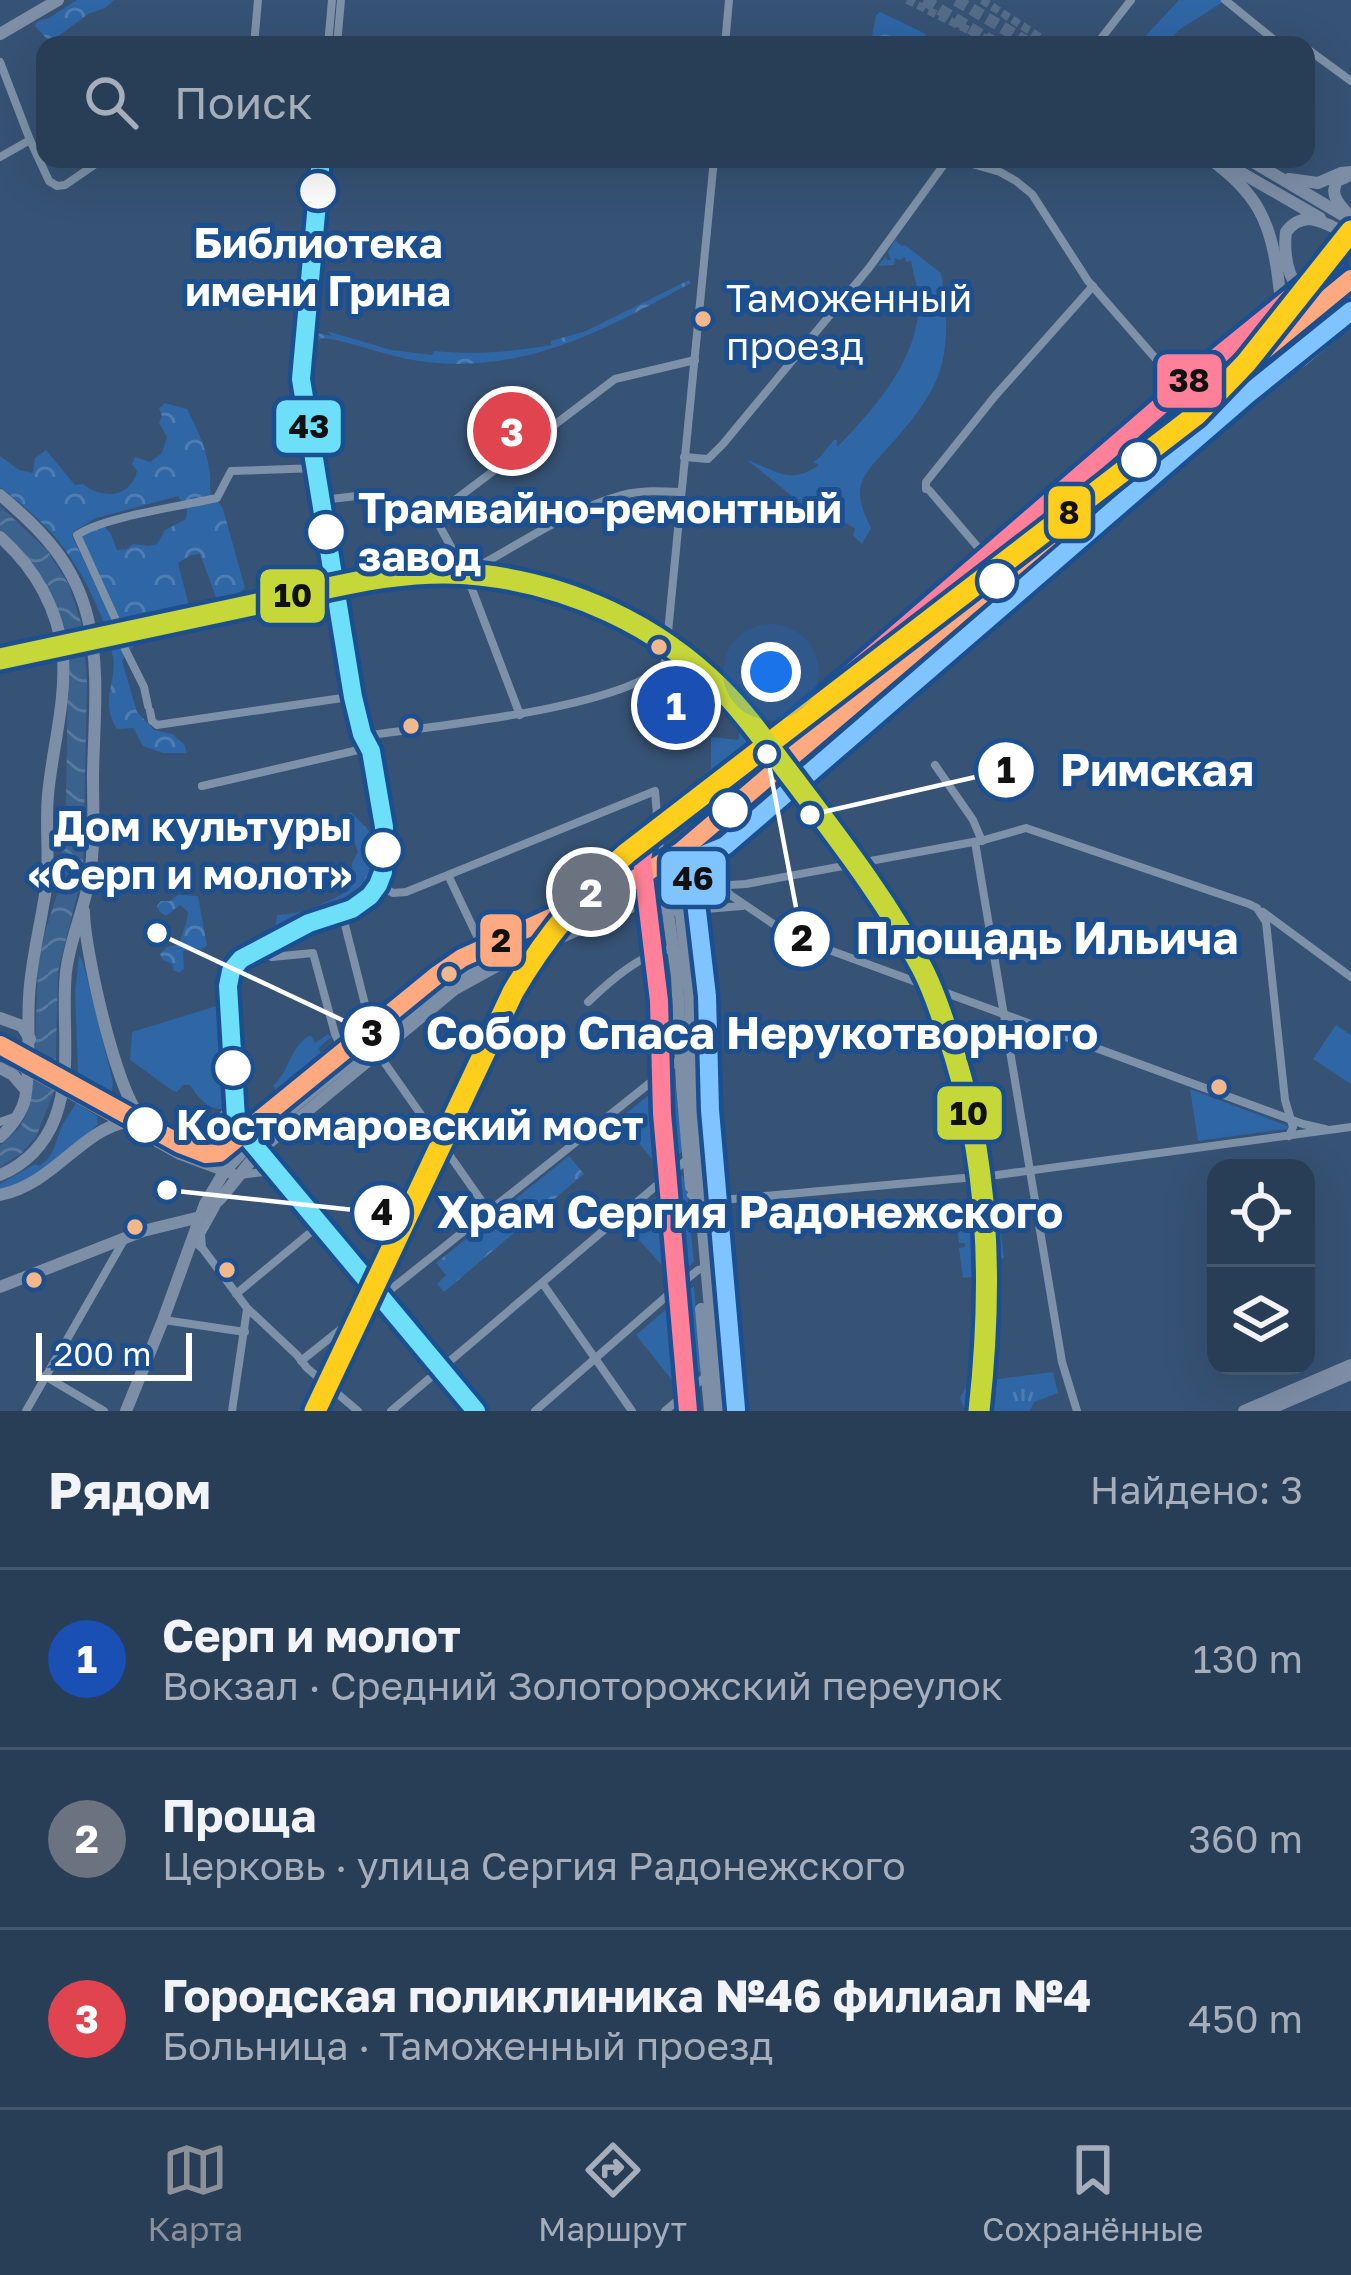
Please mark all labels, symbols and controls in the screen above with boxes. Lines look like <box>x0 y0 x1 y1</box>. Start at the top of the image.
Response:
search box <box>36 36 1315 168</box>
icon: search <box>78 69 144 135</box>
text: Поиск <box>174 75 313 129</box>
marker: Библиотека имени Грина <box>297 170 339 212</box>
place label: Библиотека имени Грина <box>185 217 451 315</box>
place label: Таможенный проезд <box>726 274 972 369</box>
marker: Таможенный проезд <box>692 308 714 330</box>
line badge: 38 <box>1155 352 1224 410</box>
text: 38 <box>1168 360 1210 399</box>
pin: 3 <box>473 386 551 476</box>
line badge: 43 <box>274 398 343 455</box>
text: 43 <box>289 406 329 445</box>
unlabelled marker <box>1118 439 1160 481</box>
place label: Трамвайно-ремонтный завод <box>358 482 842 580</box>
line badge: 8 <box>1046 484 1093 541</box>
text: 8 <box>1058 492 1080 531</box>
marker: Трамвайно-ремонтный завод <box>305 511 347 553</box>
unlabelled marker <box>976 560 1018 602</box>
line badge: 10 <box>258 567 327 625</box>
text: 10 <box>274 575 312 614</box>
unlabelled marker <box>648 636 670 658</box>
your location <box>741 642 801 702</box>
pin: 1 <box>637 660 715 750</box>
unlabelled marker <box>400 715 422 737</box>
callout: Римская <box>976 730 1278 811</box>
text: Римская <box>1060 742 1254 796</box>
text: 1 <box>997 748 1015 791</box>
unlabelled marker <box>709 789 751 831</box>
place label: Дом культуры «Серп и молот» <box>28 800 352 898</box>
marker: Дом культуры «Серп и молот» <box>362 829 404 871</box>
pin: 2 <box>552 847 630 937</box>
line badge: 46 <box>659 849 728 907</box>
text: 46 <box>672 858 714 897</box>
callout: Площадь Ильича <box>772 898 1262 979</box>
text: Площадь Ильича <box>856 910 1238 964</box>
line badge: 2 <box>478 912 524 969</box>
text: 2 <box>791 916 813 959</box>
text: 2 <box>491 920 511 959</box>
unlabelled marker <box>438 963 460 985</box>
callout: Собор Спаса Нерукотворного <box>342 993 1123 1074</box>
text: Собор Спаса Нерукотворного <box>426 1005 1098 1059</box>
text: 3 <box>361 1011 383 1054</box>
unlabelled marker <box>212 1047 254 1089</box>
unlabelled marker <box>1208 1076 1230 1098</box>
line badge: 10 <box>935 1084 1004 1142</box>
text: 10 <box>950 1093 988 1132</box>
place label: Костомаровский мост <box>176 1099 644 1149</box>
marker: Костомаровский мост <box>124 1104 166 1146</box>
map controls <box>1207 1159 1315 1375</box>
button: locate <box>1207 1159 1315 1267</box>
callout: Храм Сергия Радонежского <box>352 1172 1087 1253</box>
text: Храм Сергия Радонежского <box>437 1184 1063 1238</box>
text: 4 <box>371 1190 393 1233</box>
unlabelled marker <box>124 1216 146 1238</box>
unlabelled marker <box>216 1259 238 1281</box>
button: layers <box>1207 1267 1315 1375</box>
unlabelled marker <box>23 1269 45 1291</box>
scale bar <box>36 1327 192 1380</box>
text: 200 m <box>54 1334 152 1373</box>
text: Рядом <box>48 1459 211 1520</box>
text: Найдено: 3 <box>1090 1466 1303 1513</box>
text: Серп и молот <box>162 1608 461 1662</box>
text: 1 <box>77 1635 97 1682</box>
text: 130 m <box>1193 1635 1303 1682</box>
text: Вокзал · Средний Золоторожский переулок <box>162 1662 1003 1709</box>
text: Проща <box>162 1788 316 1842</box>
text: 2 <box>75 1815 99 1862</box>
text: 360 m <box>1188 1815 1303 1862</box>
text: Церковь · улица Сергия Радонежского <box>162 1842 906 1889</box>
text: Городская поликлиника №46 филиал №4 <box>162 1968 1091 2022</box>
text: 3 <box>75 1995 99 2042</box>
text: 450 m <box>1188 1995 1303 2042</box>
text: Больница · Таможенный проезд <box>162 2022 773 2069</box>
tab: Карта <box>148 2137 243 2248</box>
tab: Маршрут <box>538 2137 687 2248</box>
tab: Сохранённые <box>982 2137 1203 2248</box>

